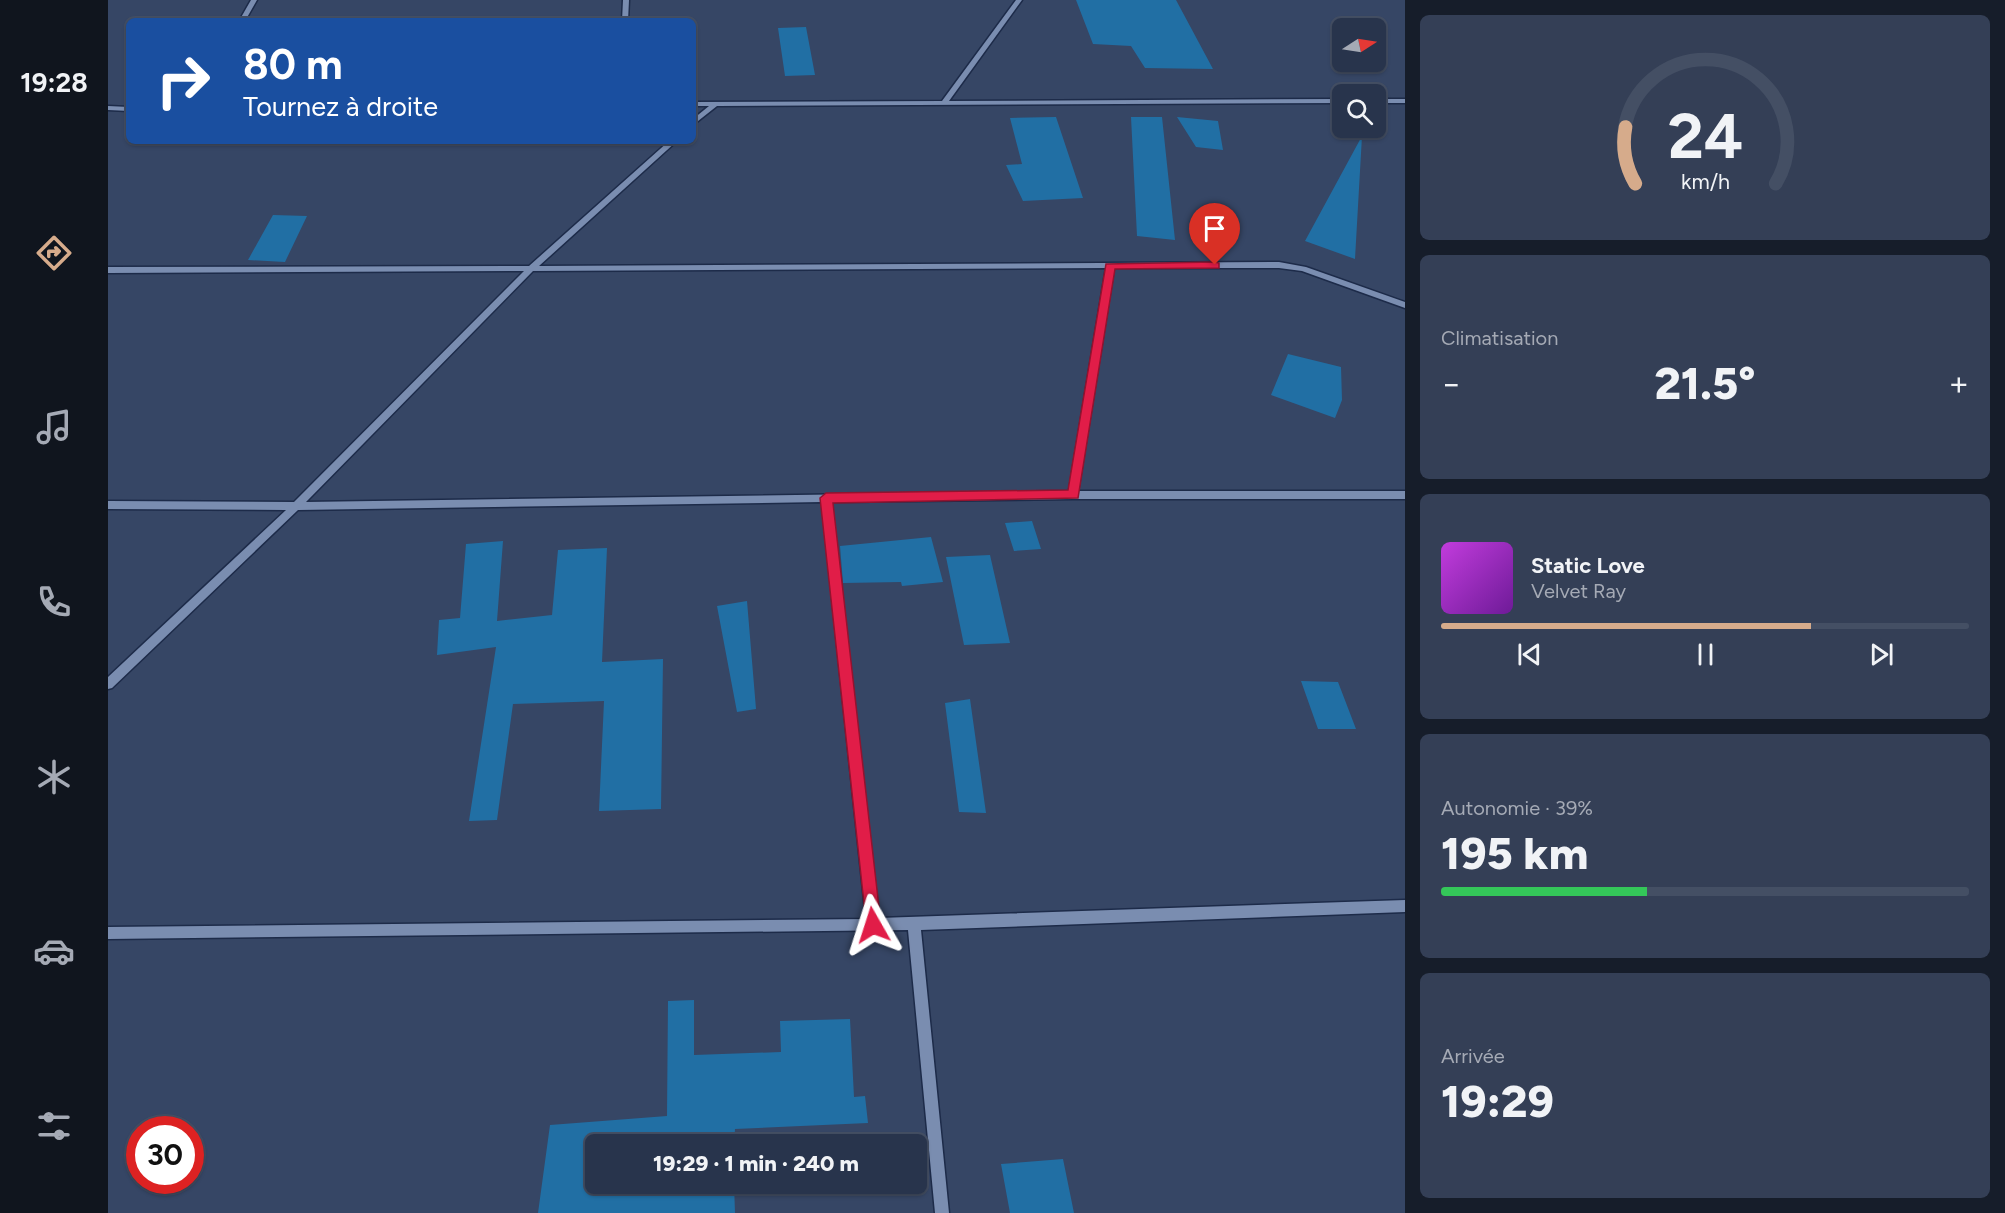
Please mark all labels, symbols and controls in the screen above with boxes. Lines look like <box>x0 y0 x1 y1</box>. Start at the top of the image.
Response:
north arrow <box>1332 18 1386 72</box>
map controls <box>1332 18 1386 138</box>
text: 80 m <box>243 39 343 90</box>
icon: right <box>144 42 222 120</box>
text: 19:28 <box>20 66 88 99</box>
button: search <box>1332 84 1386 138</box>
text: Tournez à droite <box>243 90 438 123</box>
text: 24 <box>1667 99 1743 174</box>
text: km/h <box>1681 170 1729 195</box>
pin <box>1189 203 1240 265</box>
icon: arrive <box>1198 212 1231 245</box>
icon: directions <box>33 232 75 274</box>
text: Climatisation <box>1441 326 1558 350</box>
text: 21.5° <box>1654 356 1756 410</box>
text: − <box>1441 364 1462 403</box>
text: + <box>1948 364 1969 403</box>
icon: music <box>33 406 75 448</box>
text: Static Love <box>1531 552 1645 579</box>
text: Velvet Ray <box>1531 579 1626 603</box>
icon: phone <box>33 581 75 623</box>
icon: previous <box>1513 638 1546 671</box>
icon: pause <box>1689 638 1722 671</box>
icon: next <box>1865 638 1898 671</box>
icon: climate <box>33 756 75 798</box>
text: Autonomie · 39% <box>1441 796 1593 820</box>
text: 195 km <box>1441 826 1588 880</box>
position arrow <box>841 893 905 957</box>
icon: car <box>33 930 75 972</box>
text: Arrivée <box>1441 1044 1505 1068</box>
text: 19:29 <box>1441 1074 1554 1128</box>
icon: filters <box>33 1105 75 1147</box>
speed limit sign: 30 <box>126 1116 204 1194</box>
text: 19:29 · 1 min · 240 m <box>653 1150 859 1177</box>

